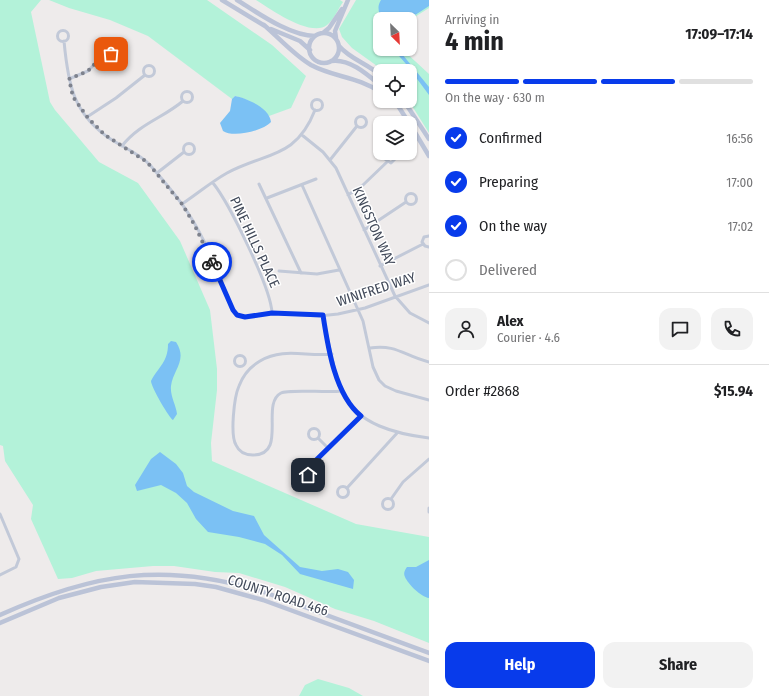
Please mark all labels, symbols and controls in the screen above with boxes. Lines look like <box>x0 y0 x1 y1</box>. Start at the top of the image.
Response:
north arrow <box>373 12 417 56</box>
map controls <box>373 12 417 160</box>
text: Arriving in <box>445 12 499 27</box>
text: 17:09–17:14 <box>685 25 753 43</box>
text: 4 min <box>445 26 504 57</box>
pin <box>94 37 128 71</box>
icon: bag <box>100 43 122 65</box>
button: locate <box>373 64 417 108</box>
text: On the way · 630 m <box>445 90 545 105</box>
button: layers <box>373 116 417 160</box>
icon: check <box>445 127 467 149</box>
text: Confirmed <box>479 129 542 147</box>
text: 16:56 <box>726 131 753 146</box>
icon: check <box>445 171 467 193</box>
text: Preparing <box>479 173 538 191</box>
text: 17:00 <box>726 175 753 190</box>
street label: KINGSTON WAY <box>349 184 399 268</box>
street label: PINE HILLS PLACE <box>226 194 283 291</box>
icon: check <box>445 215 467 237</box>
text: On the way <box>479 217 547 235</box>
text: 17:02 <box>728 219 753 234</box>
courier <box>192 242 232 282</box>
icon: bike <box>201 251 223 273</box>
text: Delivered <box>479 261 537 279</box>
street label: WINIFRED WAY <box>334 269 418 310</box>
button: person <box>445 308 487 350</box>
button: chat <box>659 308 701 350</box>
button: phone <box>711 308 753 350</box>
text: Alex <box>497 312 524 330</box>
text: Courier · 4.6 <box>497 330 560 345</box>
text: Order #2868 <box>445 382 519 400</box>
text: $15.94 <box>714 382 753 400</box>
pin <box>291 458 325 492</box>
icon: home <box>297 464 319 486</box>
street label: COUNTY ROAD 466 <box>225 571 330 620</box>
button: Help <box>445 642 595 688</box>
button: Share <box>603 642 753 688</box>

